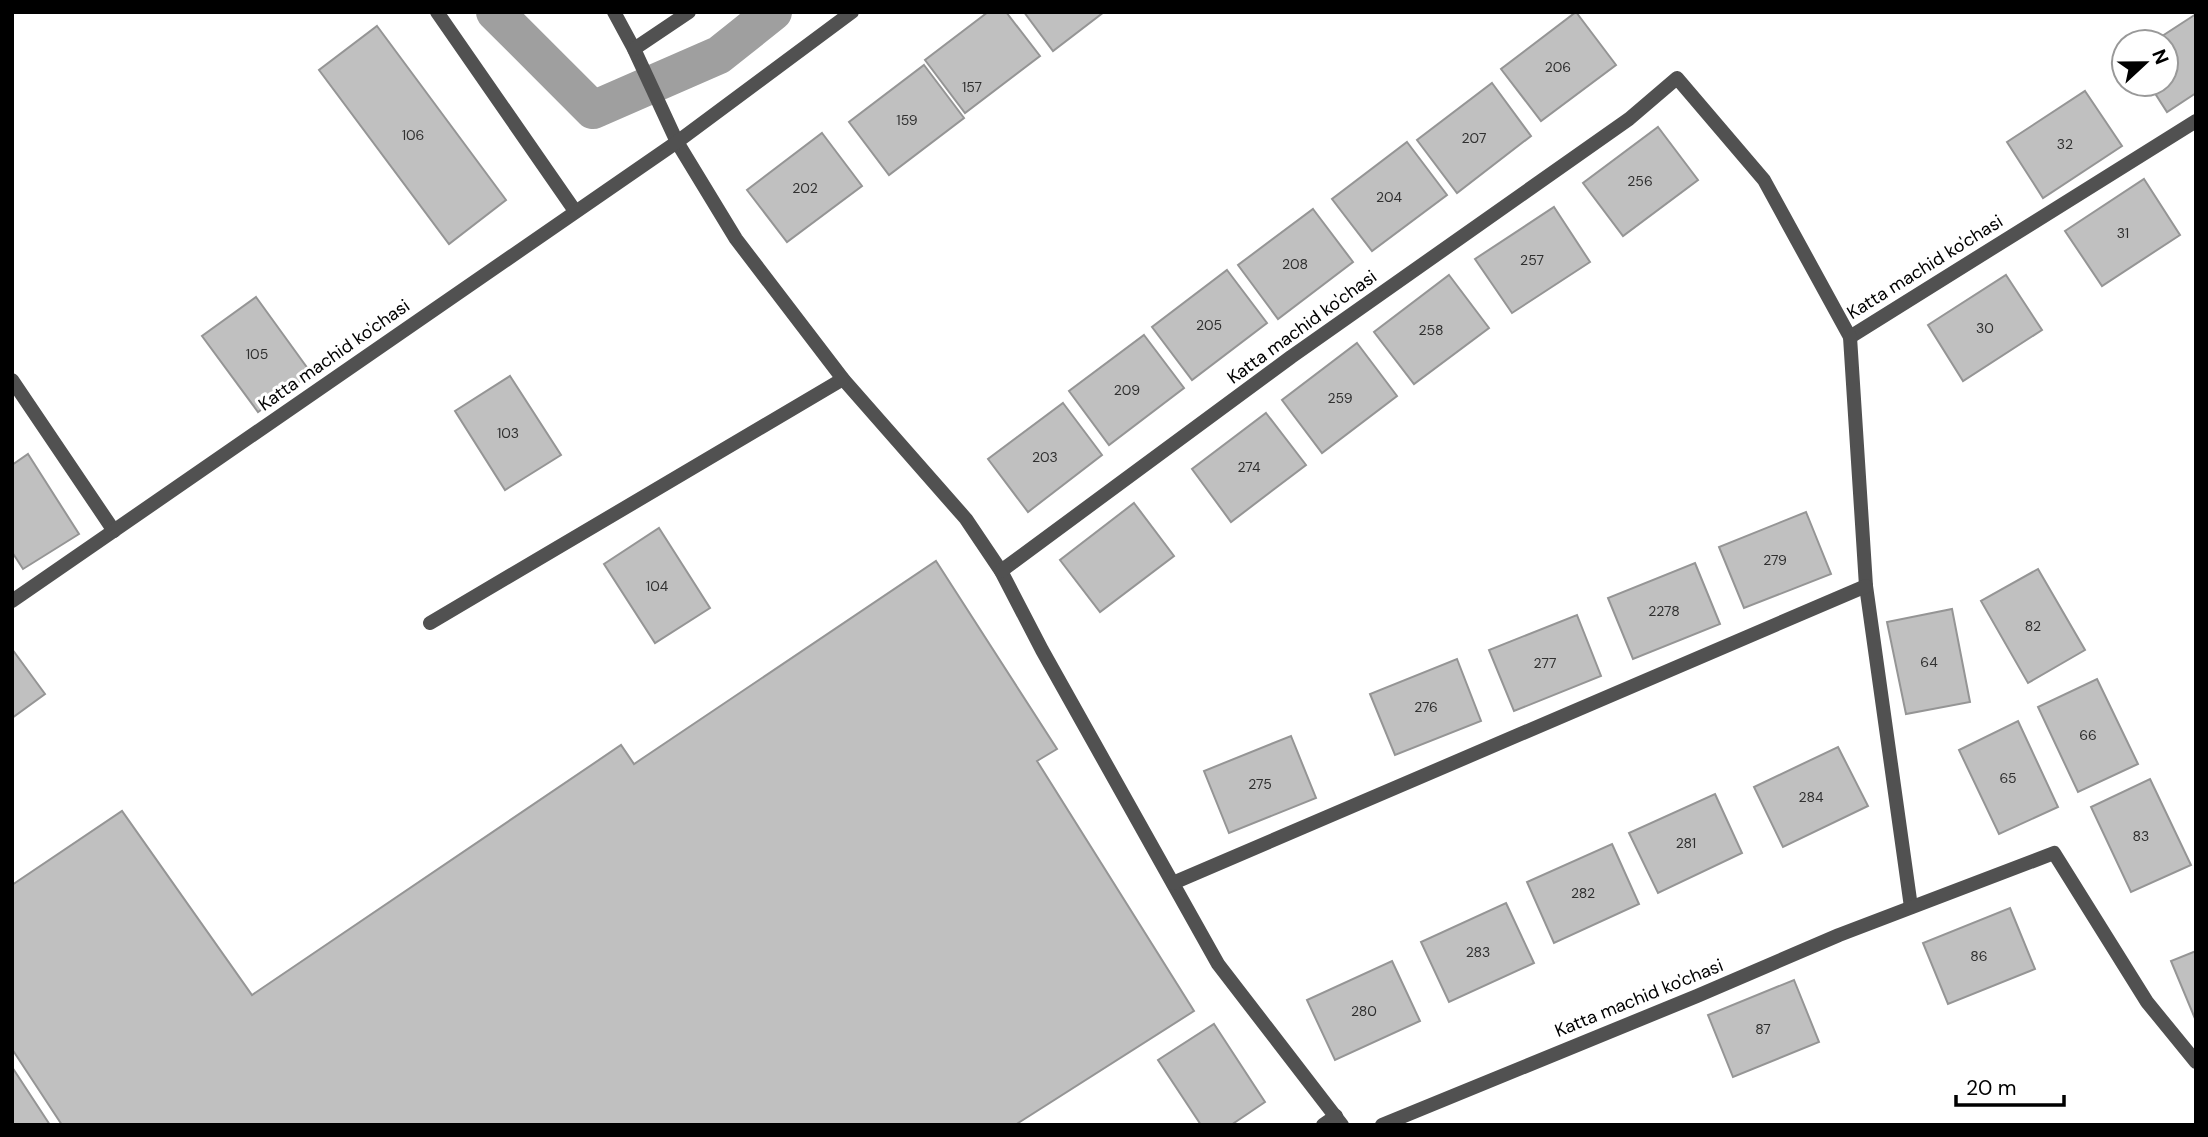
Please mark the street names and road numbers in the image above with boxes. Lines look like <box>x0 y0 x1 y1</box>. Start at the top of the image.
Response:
street label: Katta machid ko'chasi <box>1843 209 2007 325</box>
street label: Katta machid ko'chasi <box>1222 265 1382 389</box>
street label: Katta machid ko'chasi <box>254 294 414 416</box>
street label: Katta machid ko'chasi <box>1551 953 1727 1043</box>

